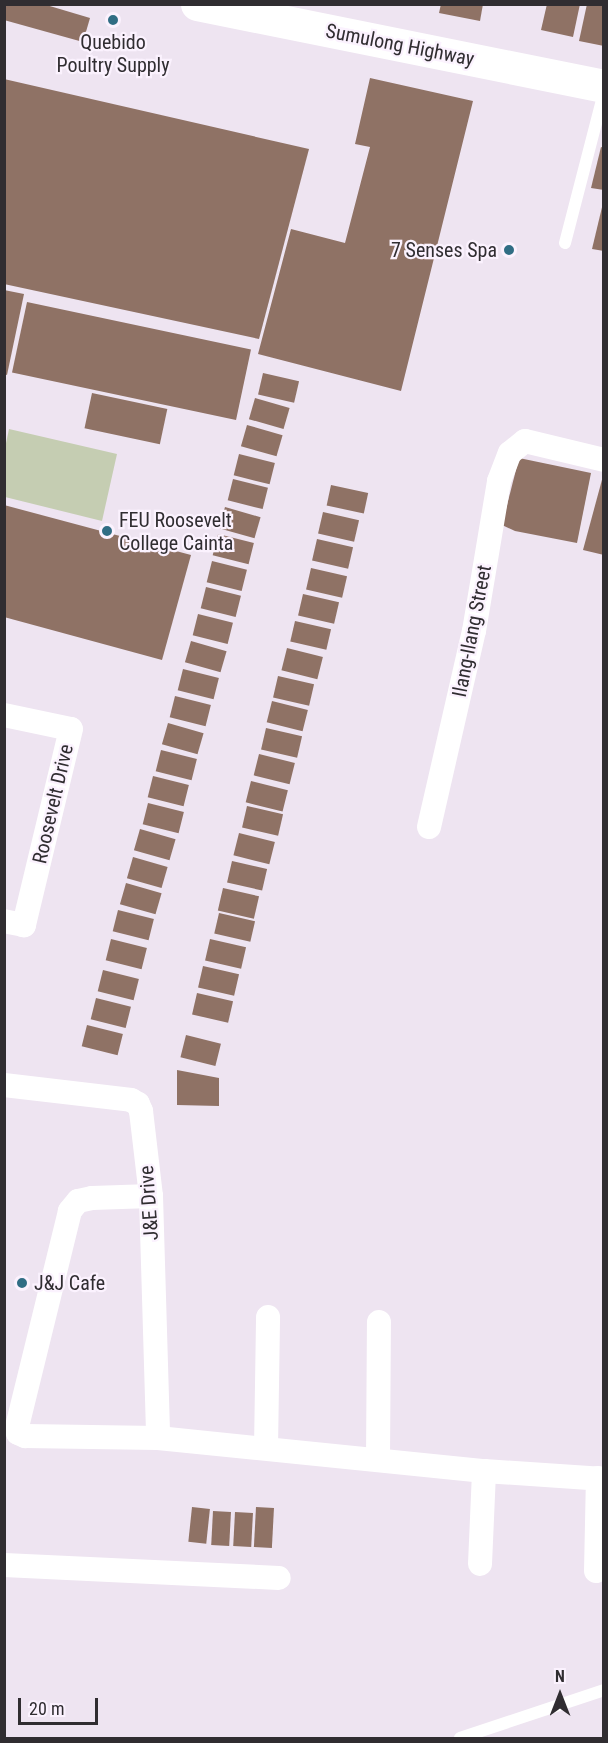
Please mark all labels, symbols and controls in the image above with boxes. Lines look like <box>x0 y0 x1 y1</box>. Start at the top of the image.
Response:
marker: Quebido Poultry Supply <box>106 13 120 27</box>
street label: Sumulong Highway <box>324 19 476 71</box>
place label: Quebido Poultry Supply <box>56 30 170 77</box>
place label: 7 Senses Spa <box>391 238 497 262</box>
marker: 7 Senses Spa <box>502 243 516 257</box>
place label: FEU Roosevelt College Cainta <box>119 508 233 555</box>
marker: FEU Roosevelt College Cainta <box>100 524 114 538</box>
street label: Ilang-Ilang Street <box>447 563 497 699</box>
street label: Roosevelt Drive <box>28 742 78 866</box>
street label: J&E Drive <box>134 1165 164 1241</box>
place label: J&J Cafe <box>34 1271 105 1295</box>
marker: J&J Cafe <box>15 1276 29 1290</box>
north arrow <box>530 1665 590 1725</box>
text: N <box>555 1667 565 1686</box>
scale bar <box>21 1686 100 1724</box>
text: 20 m <box>29 1698 64 1719</box>

